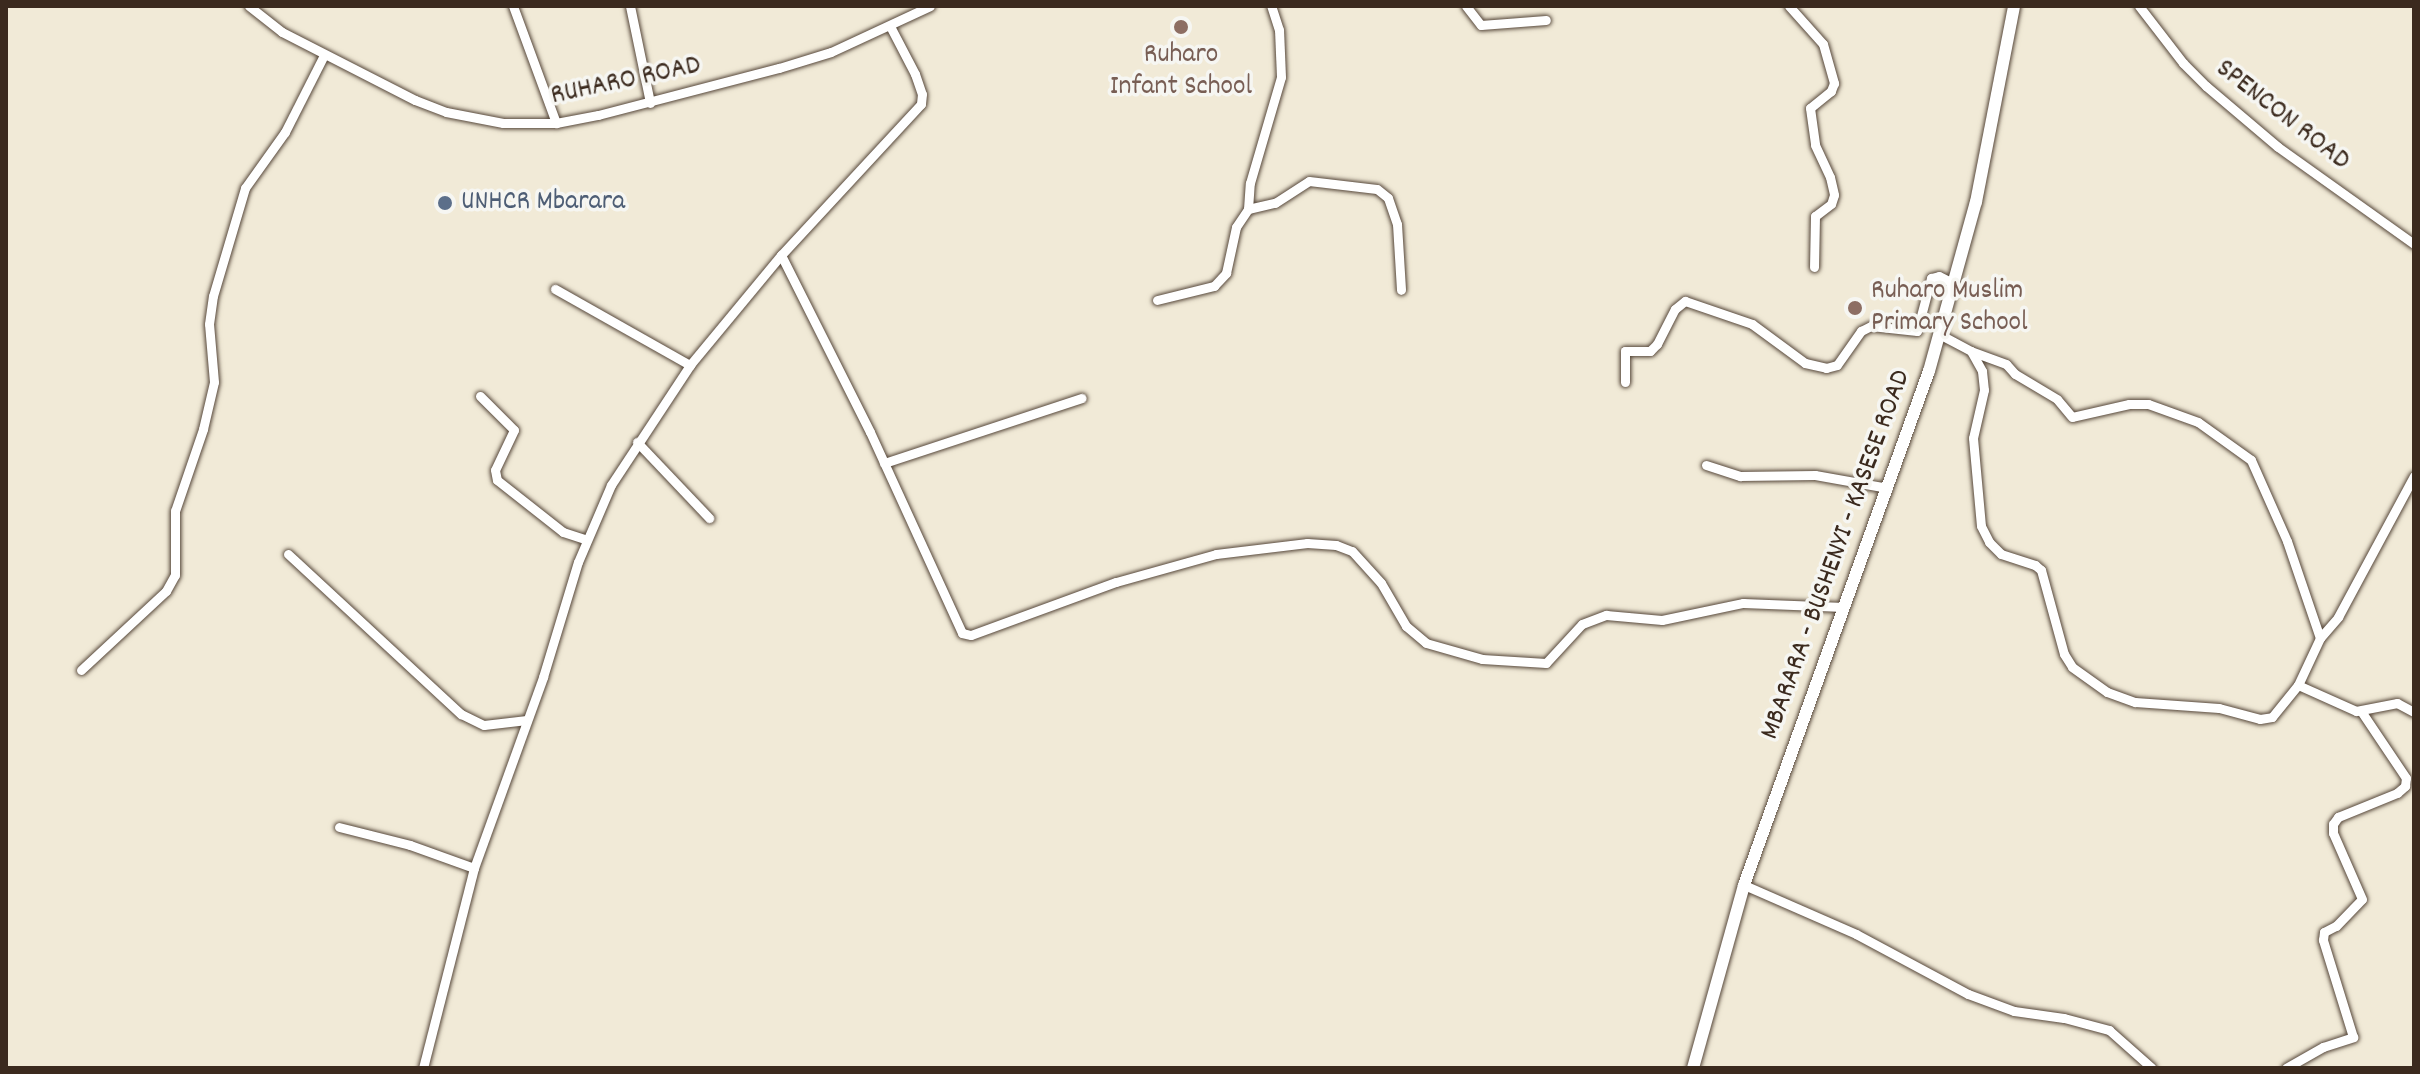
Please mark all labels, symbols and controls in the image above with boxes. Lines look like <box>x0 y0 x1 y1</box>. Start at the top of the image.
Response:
marker: Ruharo Infant School <box>1172 18 1190 36</box>
place label: Ruharo Infant School <box>1110 39 1252 105</box>
street label: RUHARO ROAD <box>548 50 704 114</box>
street label: SPENCON ROAD <box>2208 53 2356 179</box>
place label: UNHCR Mbarara <box>461 186 625 220</box>
marker: UNHCR Mbarara <box>436 194 454 212</box>
place label: Ruharo Muslim Primary School <box>1871 275 2028 341</box>
marker: Ruharo Muslim Primary School <box>1846 299 1864 317</box>
street label: MBARARA - BUSHENYI - KASESE ROAD <box>1754 366 1920 744</box>

